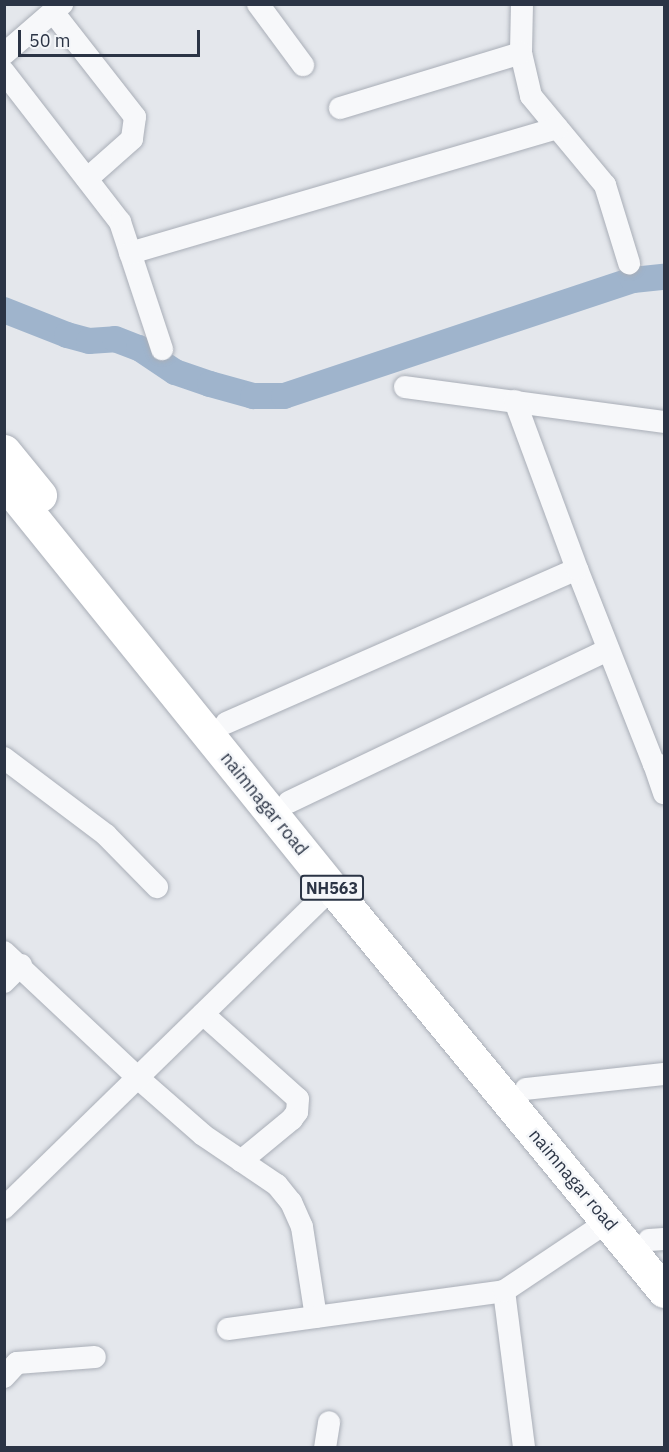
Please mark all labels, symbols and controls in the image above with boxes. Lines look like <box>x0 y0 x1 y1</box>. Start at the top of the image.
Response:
scale bar <box>21 18 202 56</box>
text: 50 m <box>29 29 71 52</box>
street label: naimnagar road <box>216 748 312 860</box>
road number: NH563 <box>299 875 365 901</box>
street label: naimnagar road <box>524 1125 622 1235</box>

